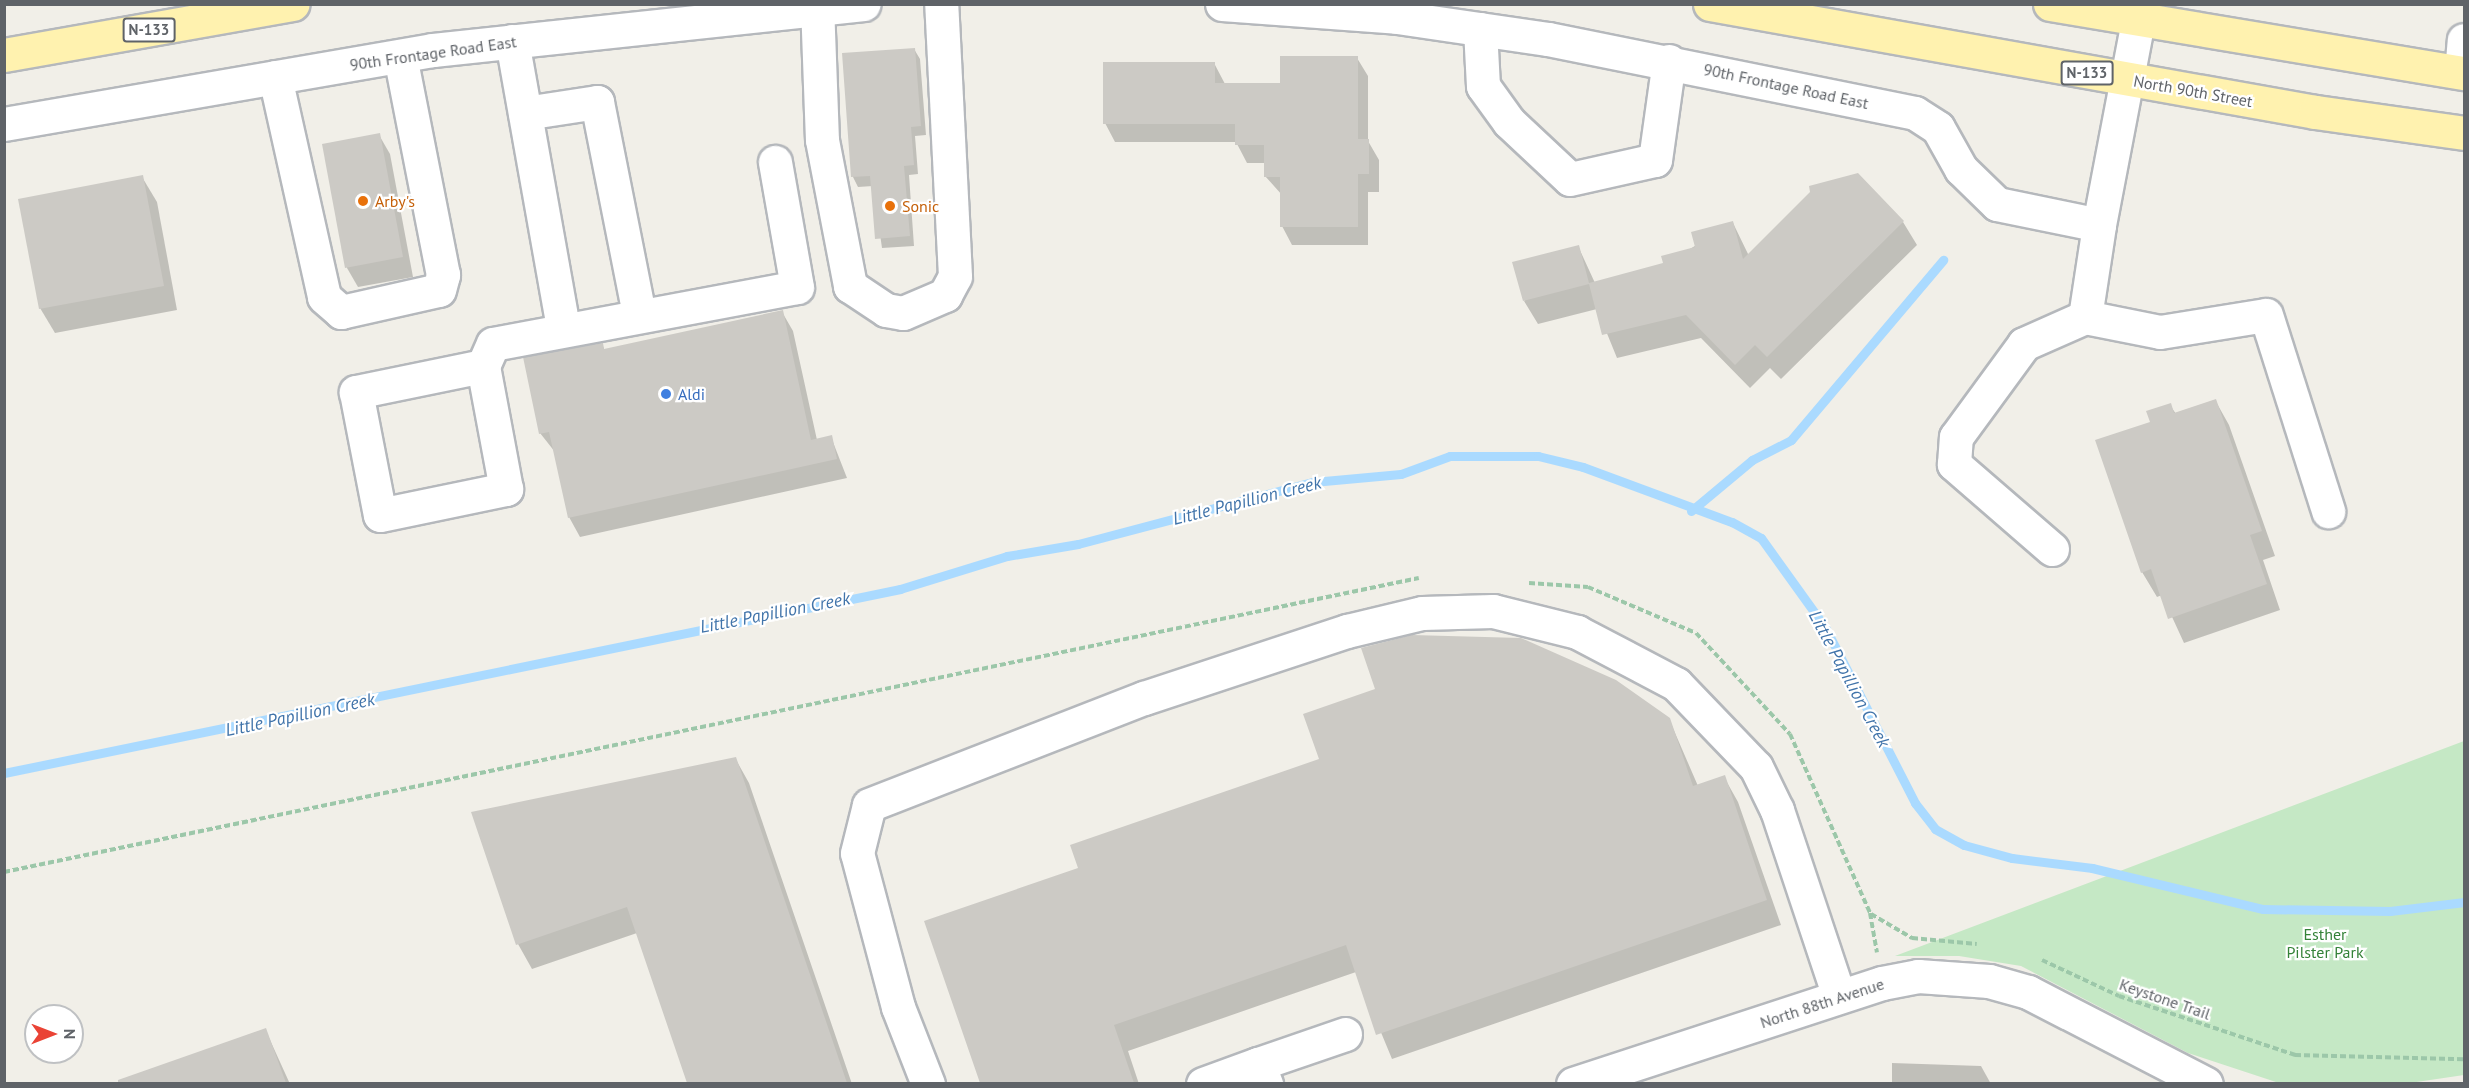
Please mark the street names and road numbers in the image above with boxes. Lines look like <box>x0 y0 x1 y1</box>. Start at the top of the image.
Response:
road number: N-133 <box>122 18 176 42</box>
street label: 90th Frontage Road East <box>348 32 518 74</box>
street label: 90th Frontage Road East <box>1702 59 1870 113</box>
road number: N-133 <box>2060 61 2114 85</box>
street label: North 90th Street <box>2132 71 2254 111</box>
street label: North 88th Avenue <box>1757 974 1887 1032</box>
street label: Keystone Trail <box>2117 974 2213 1024</box>

